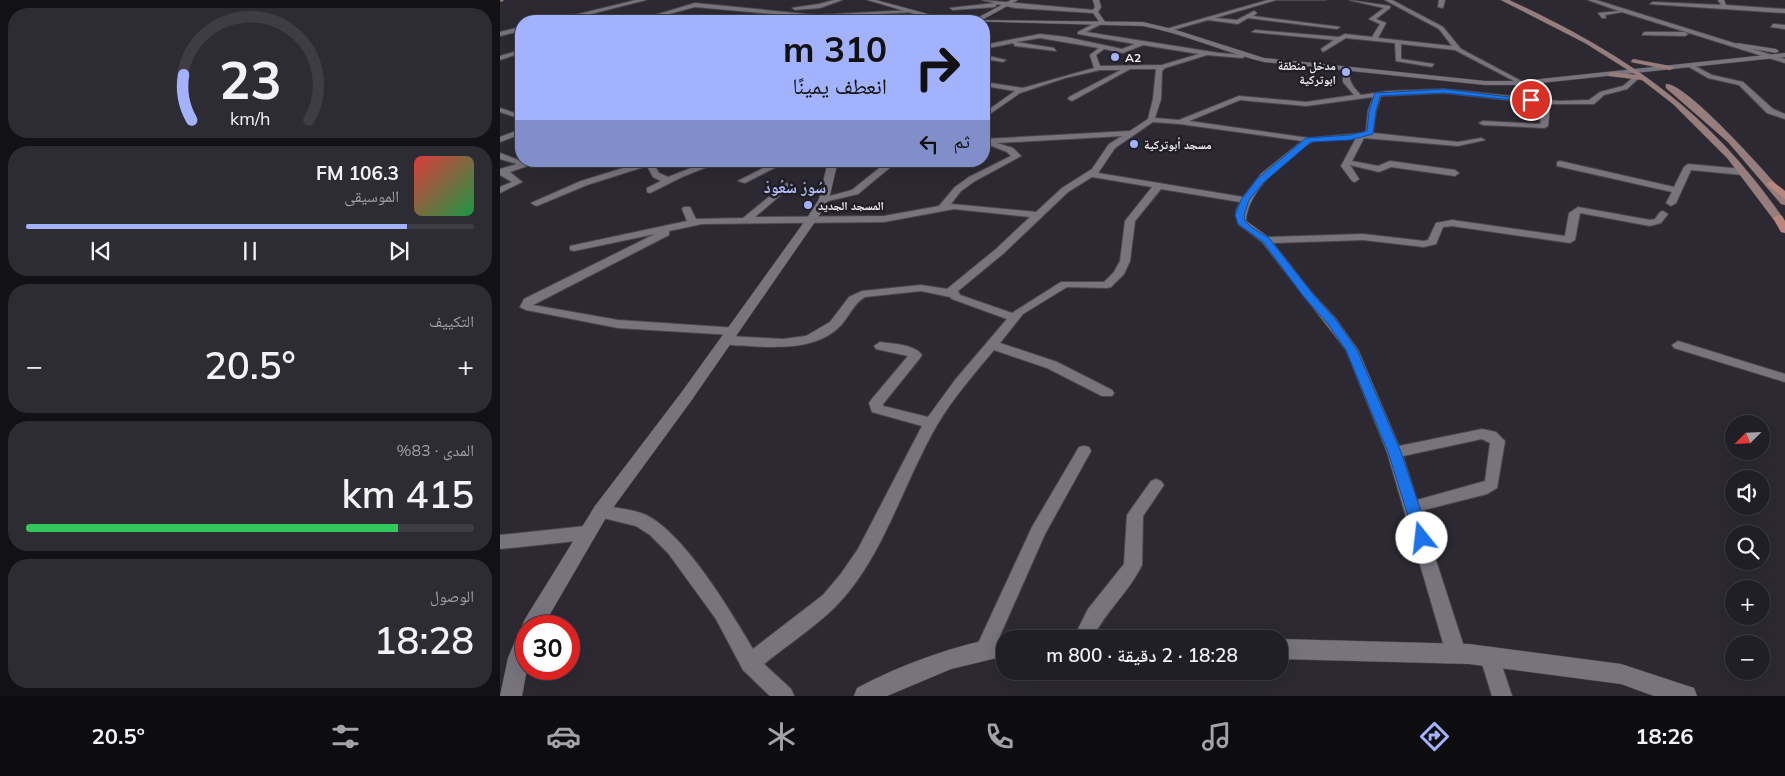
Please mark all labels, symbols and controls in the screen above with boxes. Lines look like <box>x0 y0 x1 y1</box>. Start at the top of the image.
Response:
text: 310 m <box>783 27 887 71</box>
icon: right <box>905 35 970 100</box>
text: 23 <box>219 47 281 112</box>
place label: A2 <box>1125 50 1141 65</box>
marker: A2 <box>1109 51 1121 63</box>
place label: مدخل منطقة ابوتركية <box>1278 58 1336 87</box>
marker: مدخل منطقة ابوتركية <box>1340 66 1352 78</box>
text: انعطف يمينًا <box>793 72 887 100</box>
pin <box>1510 79 1552 121</box>
icon: arrive <box>1517 86 1545 114</box>
text: km/h <box>230 107 270 129</box>
text: ثم <box>953 129 970 153</box>
icon: left <box>915 130 943 158</box>
place label: مسجد أبوتركية <box>1144 137 1212 152</box>
marker: مسجد أبوتركية <box>1128 138 1140 150</box>
text: 106.3 FM <box>316 161 399 185</box>
district label: سُورْ سْعُودْ <box>764 177 826 197</box>
text: الموسيقى <box>344 186 399 206</box>
place label: المسجد الجديد <box>818 198 884 213</box>
marker: المسجد الجديد <box>802 199 814 211</box>
icon: previous <box>87 237 115 265</box>
icon: pause <box>236 237 264 265</box>
icon: next <box>385 237 413 265</box>
text: التكييف <box>429 311 474 331</box>
text: 20.5° <box>204 341 296 389</box>
text: − <box>26 348 43 383</box>
text: + <box>457 348 474 383</box>
north arrow <box>1725 415 1770 460</box>
map controls <box>1725 415 1770 680</box>
text: المدى · 83% <box>396 440 474 460</box>
text: 415 km <box>341 470 474 518</box>
button: sound <box>1725 470 1770 515</box>
position arrow <box>1395 511 1447 563</box>
button: search <box>1725 525 1770 570</box>
button: + <box>1725 580 1770 625</box>
text: الوصول <box>430 586 474 606</box>
speed limit sign: 30 <box>515 615 580 680</box>
text: 18:28 <box>374 616 474 664</box>
button: − <box>1725 635 1770 680</box>
text: 18:28 · 2 دقيقة · 800 m <box>1046 643 1238 667</box>
icon: filters <box>328 719 363 754</box>
icon: car <box>546 719 581 754</box>
icon: climate <box>764 719 799 754</box>
icon: phone <box>982 719 1017 754</box>
icon: music <box>1199 719 1234 754</box>
icon: directions <box>1417 719 1452 754</box>
text: 20.5° <box>92 722 145 750</box>
text: 18:26 <box>1635 722 1694 750</box>

